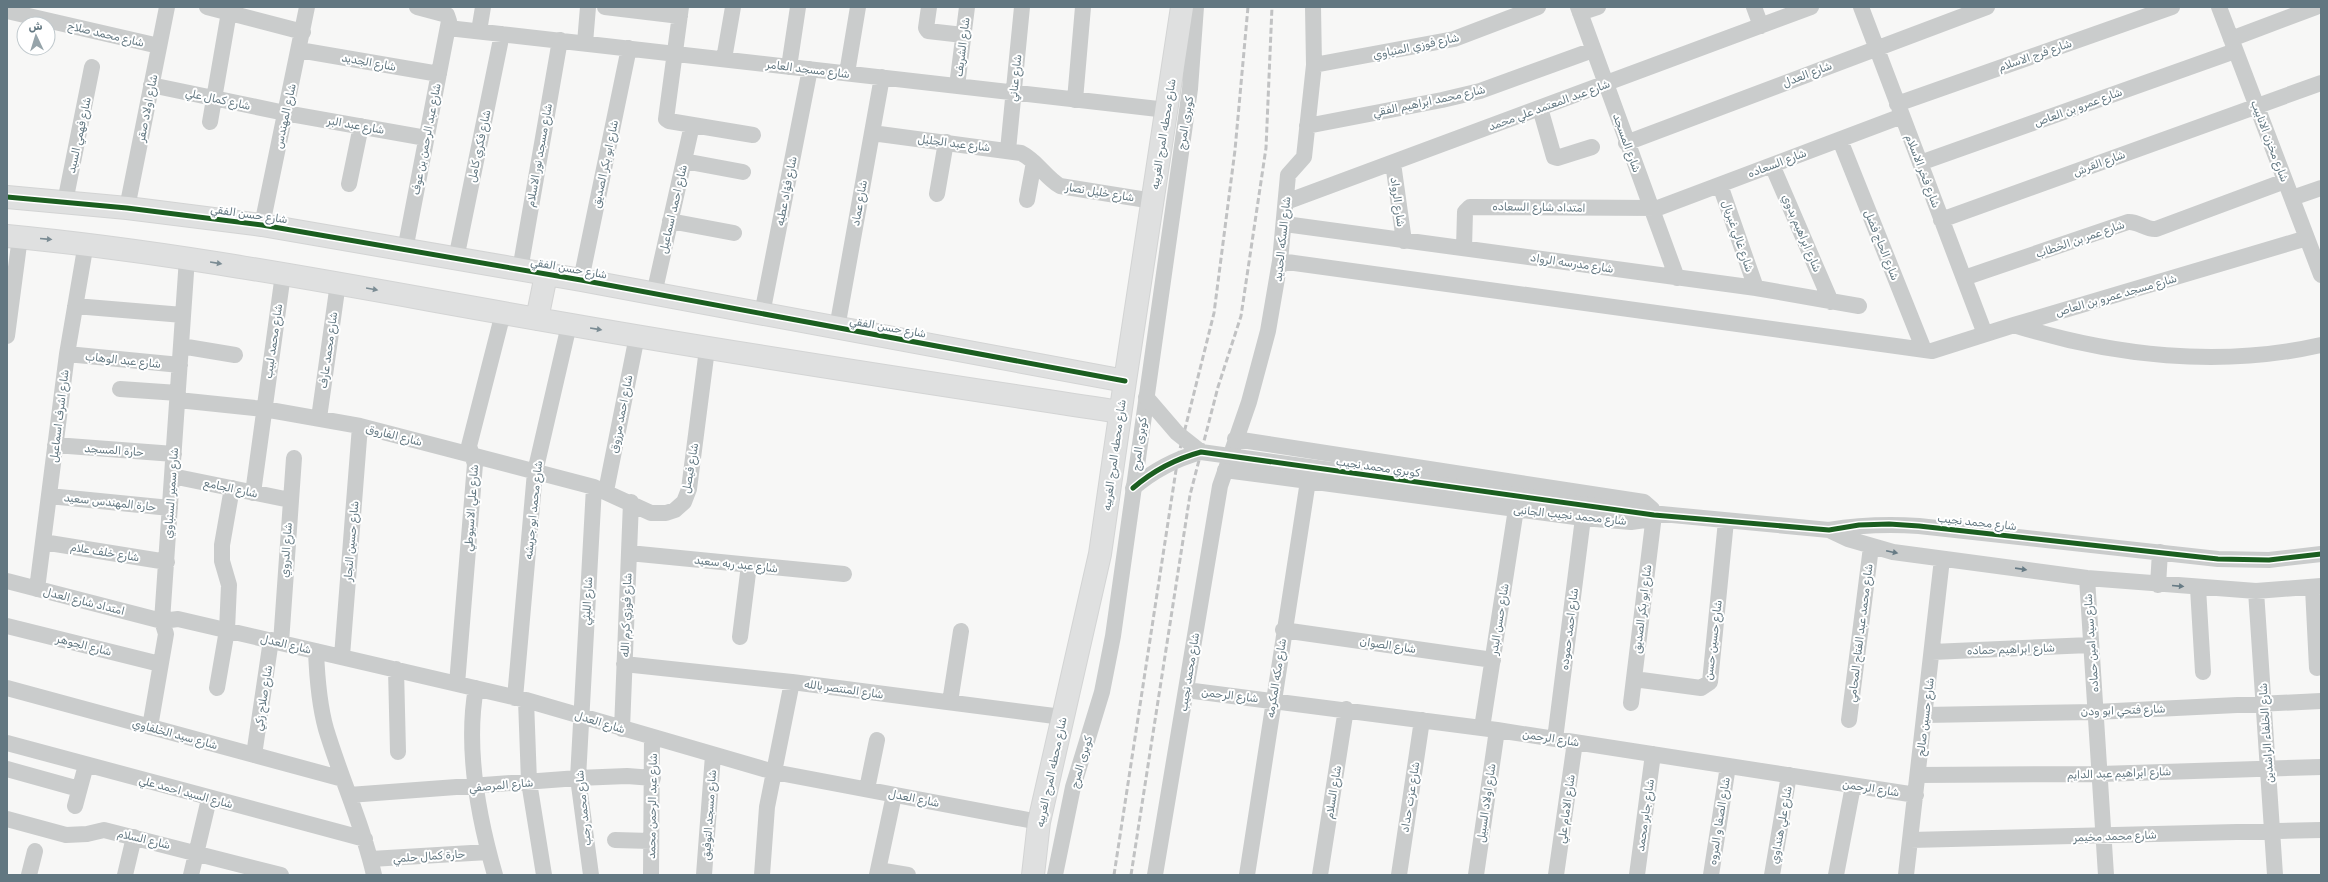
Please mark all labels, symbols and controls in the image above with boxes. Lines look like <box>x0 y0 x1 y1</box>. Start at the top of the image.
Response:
north arrow <box>16 16 56 56</box>
street label: شارع الشريف <box>952 17 975 78</box>
street label: شارع محمد صلاح <box>66 19 145 52</box>
text: ش <box>28 20 43 33</box>
street label: شارع فوزي المنياوي <box>1372 31 1461 64</box>
street label: شارع فرج الاسلام <box>1997 37 2074 76</box>
street label: شارع الجديد <box>340 51 397 76</box>
street label: شارع عناني <box>1007 54 1026 103</box>
street label: شارع مسجد العامر <box>764 58 851 83</box>
street label: شارع العدل <box>1781 59 1835 92</box>
street label: شارع اولاد صقر <box>134 73 162 144</box>
street label: شارع عبد المعتمد علي محمد <box>1486 77 1613 135</box>
street label: شارع محطه المرج الغربيه <box>1148 78 1181 191</box>
street label: شارع المهندس <box>272 82 301 150</box>
street label: شارع عبد الرحمن بن عوف <box>409 82 446 196</box>
street label: شارع محمد ابراهيم الفقي <box>1372 83 1487 122</box>
street label: شارع كمال علي <box>184 86 252 115</box>
street label: شارع عمرو بن العاص <box>2032 86 2125 131</box>
street label: كوبرى المرج <box>1175 95 1198 151</box>
street label: شارع فهمي السيد <box>65 96 96 175</box>
street label: شارع مخزن الانابيب <box>2246 98 2291 185</box>
street label: شارع مسجد نور الاسلام <box>524 102 557 208</box>
street label: شارع فكري كامل <box>465 109 496 184</box>
street label: شارع المسجد <box>1608 112 1643 175</box>
street label: شارع عبد البر <box>325 114 386 139</box>
street label: شارع ابو بكر الصديق <box>590 119 623 210</box>
street label: شارع عبد الجليل <box>917 133 991 156</box>
street label: شارع فخر الاسلام <box>1901 133 1943 210</box>
street label: شارع السعاده <box>1746 146 1809 182</box>
street label: شارع القرش <box>2071 148 2128 181</box>
street label: شارع فؤاد عطيه <box>773 155 802 227</box>
street label: شارع احمد اسماعيل <box>657 163 692 255</box>
street label: شارع الرواد <box>1386 176 1407 228</box>
street label: شارع عماد <box>849 179 872 227</box>
street label: شارع خليل نصار <box>1063 180 1135 206</box>
street label: شارع ابراهيم بدوي <box>1777 192 1824 275</box>
street label: شارع السكه الحديد <box>1272 196 1295 283</box>
street label: شارع غالي غبريال <box>1717 199 1756 274</box>
street label: امتداد شارع السعاده <box>1492 200 1586 217</box>
street label: شارع حسن الفقي <box>209 203 288 228</box>
street label: شارع الحاج فضل <box>1860 208 1902 283</box>
street label: شارع عمر بن الخطاب <box>2034 218 2127 263</box>
one-way arrow <box>40 236 52 243</box>
street label: شارع مدرسه الرواد <box>1529 251 1614 278</box>
street label: شارع حسن الفقي <box>529 255 608 284</box>
one-way arrow <box>210 260 222 266</box>
street label: شارع مسجد عمرو بن العاص <box>2054 272 2179 321</box>
one-way arrow <box>366 287 378 293</box>
street label: شارع محمد لبيب <box>262 303 287 380</box>
street label: شارع محمد عارف <box>317 311 342 390</box>
street label: شارع حسن الفقي <box>848 314 927 343</box>
one-way arrow <box>590 327 602 333</box>
street label: شارع عبد الوهاب <box>84 350 161 373</box>
street label: شارع اشرف اسماعيل <box>47 369 74 464</box>
street label: شارع احمد مرزوق <box>608 374 637 455</box>
street label: شارع محطه المرج الغربيه <box>1100 399 1131 512</box>
street label: كوبرى المرج <box>1129 416 1152 472</box>
street label: شارع الفاروق <box>364 422 424 451</box>
street label: حارة المسجد <box>84 442 145 459</box>
street label: شارع فيصل <box>680 442 703 495</box>
street label: شارع سمير السنباوي <box>162 447 183 539</box>
street label: كوبري محمد نجيب <box>1335 455 1421 481</box>
street label: شارع محمد ابو جريشه <box>522 460 547 560</box>
street label: شارع علي الاسيوطي <box>462 464 483 552</box>
street label: شارع الجامع <box>202 476 259 503</box>
street label: حارة المهندس سعيد <box>63 491 157 514</box>
street label: شارع حسين النجار <box>341 500 363 583</box>
street label: شارع محمد نجيب الجانبى <box>1512 503 1627 530</box>
street label: شارع محمد نجيب <box>1936 512 2017 535</box>
street label: شارع الدروي <box>278 522 297 578</box>
street label: شارع خلف علام <box>69 541 140 566</box>
one-way arrow <box>1886 549 1898 555</box>
street label: شارع عبد ربه سعيد <box>693 554 779 577</box>
street label: شارع محمد عبد الفتاح المحامي <box>1846 563 1877 703</box>
street label: شارع ابو بكر الصديق <box>1631 564 1656 655</box>
one-way arrow <box>2015 566 2027 572</box>
street label: شارع فوزي كرم الله <box>619 572 636 658</box>
street label: شارع الليثي <box>580 576 597 626</box>
street label: شارع حسن البدر <box>1487 582 1514 657</box>
one-way arrow <box>2172 583 2184 590</box>
street label: امتداد شارع العدل <box>41 585 126 620</box>
street label: شارع احمد حموده <box>1558 587 1583 671</box>
street label: شارع سيد امين حماده <box>2082 593 2103 693</box>
street label: شارع حسين حسن <box>1702 599 1727 681</box>
street label: شارع الجوهر <box>53 632 113 661</box>
street label: شارع العدل <box>259 632 313 659</box>
street label: شارع محمد نجيب <box>1177 632 1204 713</box>
street label: شارع الصوان <box>1359 635 1417 658</box>
street label: شارع مكه المكرمه <box>1264 637 1291 719</box>
street label: شارع ابراهيم حماده <box>1967 641 2055 660</box>
street label: شارع صلاح زكي <box>252 664 277 732</box>
street label: شارع المنتصر بالله <box>803 677 884 703</box>
street label: شارع حسين صالح <box>1914 677 1939 757</box>
street label: شارع الخلفاء الراشدين <box>2257 682 2278 783</box>
street label: شارع الرحمن <box>1200 686 1259 707</box>
street label: شارع فتحي ابو ودن <box>2080 703 2166 720</box>
street label: شارع العدل <box>572 709 627 738</box>
street label: شارع محطه المرج الغربيه <box>1033 716 1071 829</box>
street label: شارع سيد الخلفاوي <box>130 717 219 754</box>
street label: شارع الرحمن <box>1521 728 1580 751</box>
street label: كوبرى المرج <box>1068 734 1097 790</box>
street label: شارع عبد الرحمن محمد <box>645 753 662 859</box>
street label: شارع عزت حداد <box>1398 761 1424 834</box>
street label: شارع اولاد السبيل <box>1474 763 1500 844</box>
street label: شارع السلام <box>1323 764 1346 820</box>
street label: شارع ابراهيم عبد الدايم <box>2067 765 2172 784</box>
street label: شارع محمد رجب <box>573 769 596 847</box>
street label: شارع مسجد التوفيق <box>700 769 721 861</box>
street label: شارع السيد احمد علي <box>137 774 234 813</box>
street label: شارع الامام علي <box>1555 774 1580 845</box>
street label: شارع المرصفي <box>468 776 534 797</box>
street label: شارع الصفا و المروه <box>1706 776 1735 866</box>
street label: شارع جابر محمد <box>1634 778 1659 852</box>
street label: شارع الرحمن <box>1841 778 1900 801</box>
street label: شارع علي هنداوي <box>1768 785 1797 865</box>
street label: شارع العدل <box>887 787 941 812</box>
street label: شارع السلام <box>116 827 172 854</box>
street label: شارع محمد مخيمر <box>2072 829 2157 846</box>
street label: حارة كمال حلمي <box>392 847 466 868</box>

